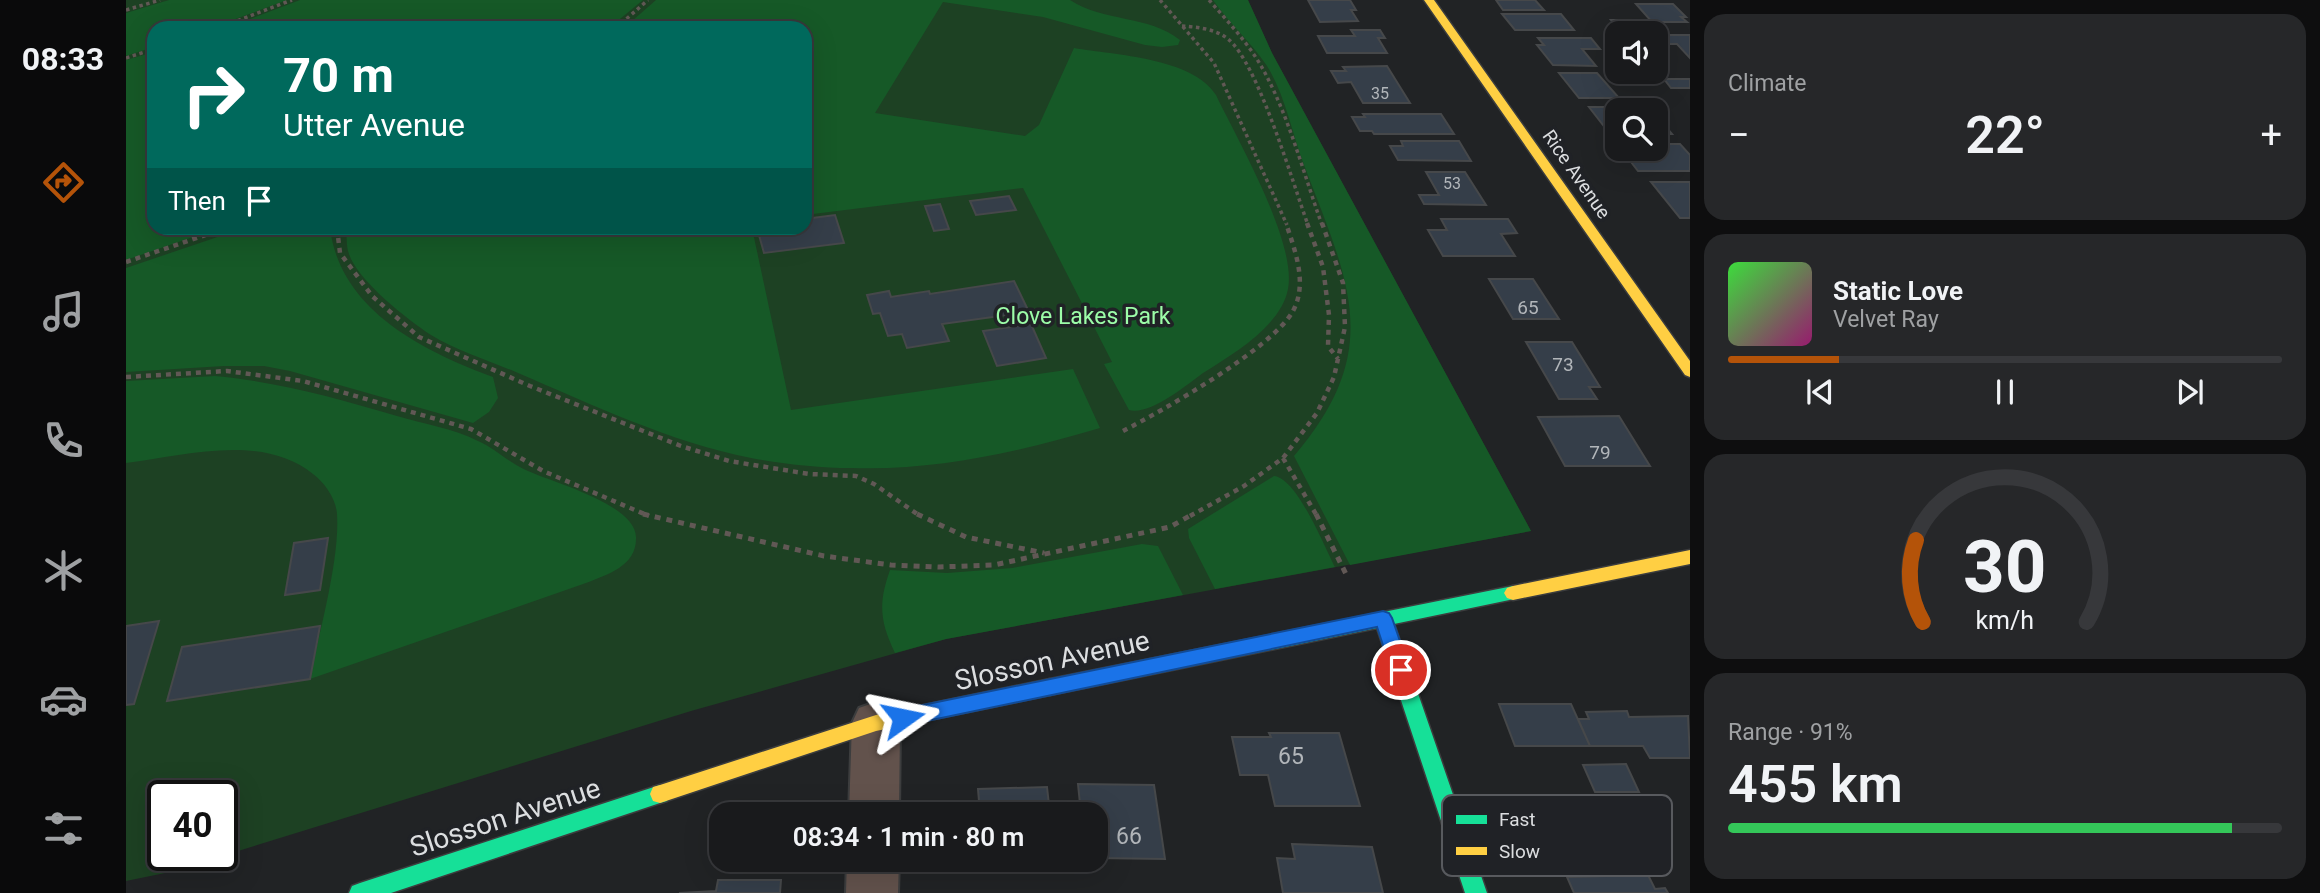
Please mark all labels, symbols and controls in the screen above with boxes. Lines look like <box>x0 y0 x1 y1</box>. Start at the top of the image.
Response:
map controls <box>1605 21 1668 161</box>
button: sound <box>1605 21 1668 84</box>
text: 08:33 <box>22 40 104 78</box>
text: 70 m <box>283 47 394 104</box>
icon: right <box>168 49 259 140</box>
text: Climate <box>1728 70 1807 97</box>
house number: 35 <box>1371 84 1389 103</box>
button: search <box>1605 98 1668 161</box>
text: 22° <box>1965 105 2045 166</box>
text: Utter Avenue <box>283 106 465 144</box>
text: − <box>1728 113 1750 157</box>
text: + <box>2260 113 2282 157</box>
street label: Rice Avenue <box>1538 125 1616 223</box>
icon: directions <box>39 158 88 207</box>
house number: 53 <box>1443 174 1461 193</box>
icon: arrive <box>240 182 278 220</box>
text: Then <box>168 186 226 216</box>
text: Static Love <box>1833 276 1963 306</box>
icon: music <box>39 287 88 336</box>
house number: 65 <box>1517 296 1539 319</box>
park label: Clove Lakes Park <box>996 303 1171 330</box>
text: Velvet Ray <box>1833 306 1939 333</box>
house number: 73 <box>1552 353 1574 376</box>
icon: previous <box>1801 373 1839 411</box>
icon: pause <box>1986 373 2024 411</box>
icon: next <box>2171 373 2209 411</box>
icon: phone <box>39 416 88 465</box>
house number: 79 <box>1589 441 1611 464</box>
text: 30 <box>1963 525 2047 611</box>
icon: climate <box>39 546 88 595</box>
text: km/h <box>1976 606 2034 635</box>
street label: Slosson Avenue <box>952 624 1152 697</box>
pin <box>1371 640 1431 700</box>
icon: arrive <box>1382 651 1420 689</box>
icon: car <box>39 675 88 724</box>
position arrow <box>866 681 940 755</box>
text: Range · 91% <box>1728 719 1853 746</box>
house number: 65 <box>1278 743 1304 770</box>
text: 455 km <box>1728 754 1903 815</box>
street label: Slosson Avenue <box>406 771 605 864</box>
speed limit sign: 40 <box>147 780 238 871</box>
legend <box>1442 795 1672 876</box>
icon: filters <box>39 804 88 853</box>
text: Fast <box>1499 808 1536 831</box>
text: 08:34 · 1 min · 80 m <box>793 822 1024 852</box>
house number: 66 <box>1116 823 1142 850</box>
text: Slow <box>1499 840 1540 863</box>

